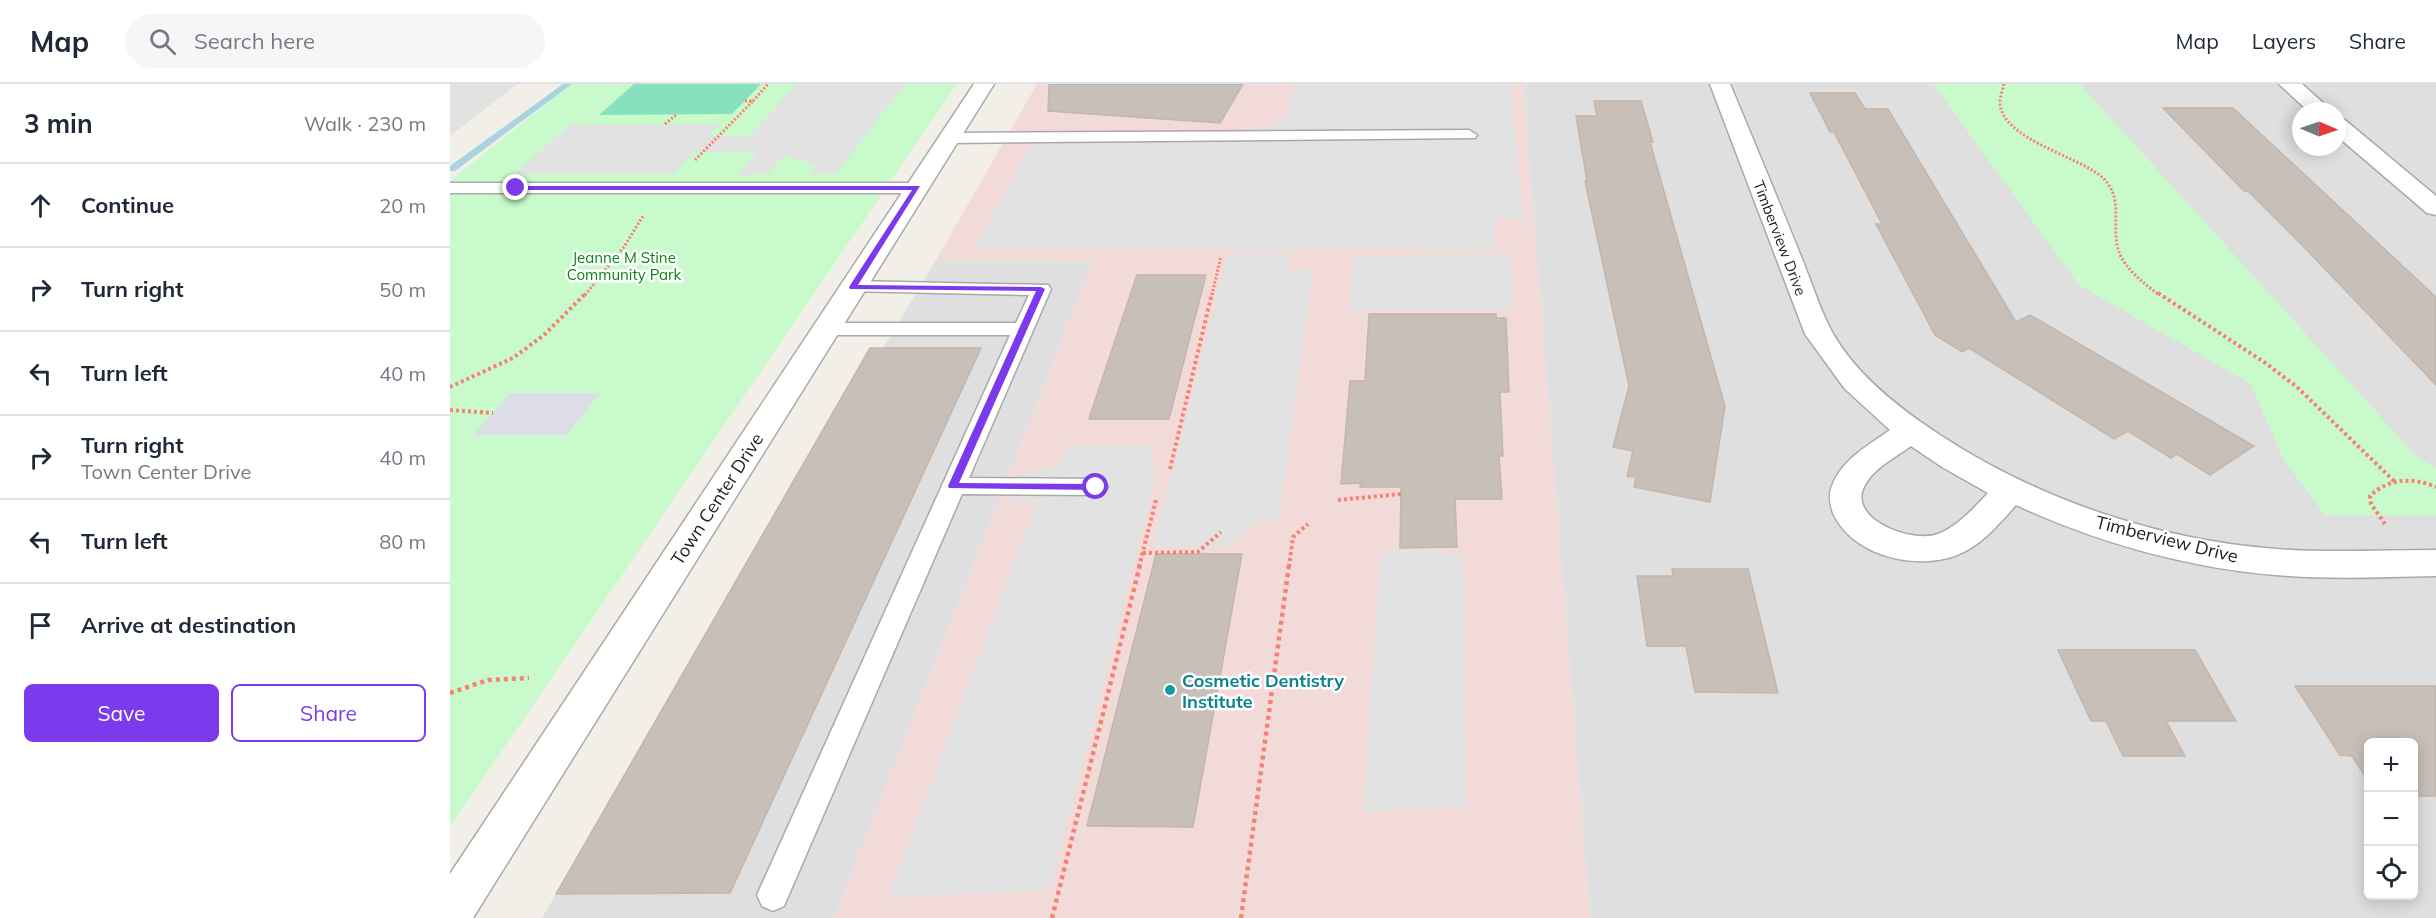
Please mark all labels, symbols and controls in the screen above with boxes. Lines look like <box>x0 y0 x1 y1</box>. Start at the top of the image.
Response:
search box <box>125 14 545 68</box>
text: Map <box>30 24 89 59</box>
icon: search <box>146 25 179 58</box>
text: Search here <box>194 27 315 55</box>
text: Map <box>2176 28 2219 54</box>
text: Layers <box>2252 28 2316 54</box>
text: Share <box>2349 28 2406 54</box>
north arrow <box>2292 102 2346 156</box>
text: 3 min <box>24 107 93 140</box>
text: Walk · 230 m <box>304 111 426 136</box>
route end <box>502 174 528 200</box>
street label: Timberview Drive <box>1749 178 1811 298</box>
icon: ahead <box>24 189 57 222</box>
text: Continue <box>81 191 174 219</box>
text: 20 m <box>379 193 426 218</box>
park label: Jeanne M Stine Community Park <box>567 248 681 284</box>
icon: right <box>24 273 57 306</box>
text: Turn right <box>81 275 184 303</box>
text: 50 m <box>379 277 426 302</box>
icon: left <box>24 357 57 390</box>
text: Turn left <box>81 359 168 387</box>
text: 40 m <box>379 361 426 386</box>
street label: Town Center Drive <box>666 428 768 570</box>
text: Turn right <box>81 431 184 459</box>
icon: right <box>24 441 57 474</box>
text: 40 m <box>379 445 426 470</box>
text: Town Center Drive <box>81 459 251 484</box>
route start <box>1082 473 1108 499</box>
street label: Timberview Drive <box>2093 510 2241 568</box>
icon: left <box>24 525 57 558</box>
text: Turn left <box>81 527 168 555</box>
text: 80 m <box>379 529 426 554</box>
icon: arrive <box>24 609 57 642</box>
text: Arrive at destination <box>81 611 296 639</box>
place label: Cosmetic Dentistry Institute <box>1182 669 1344 713</box>
marker: Cosmetic Dentistry Institute <box>1163 683 1177 697</box>
button: Save <box>24 684 219 742</box>
button: Share <box>231 684 426 742</box>
map controls <box>2364 738 2418 900</box>
button: + <box>2364 738 2418 792</box>
button: − <box>2364 792 2418 846</box>
button: locate <box>2364 846 2418 900</box>

